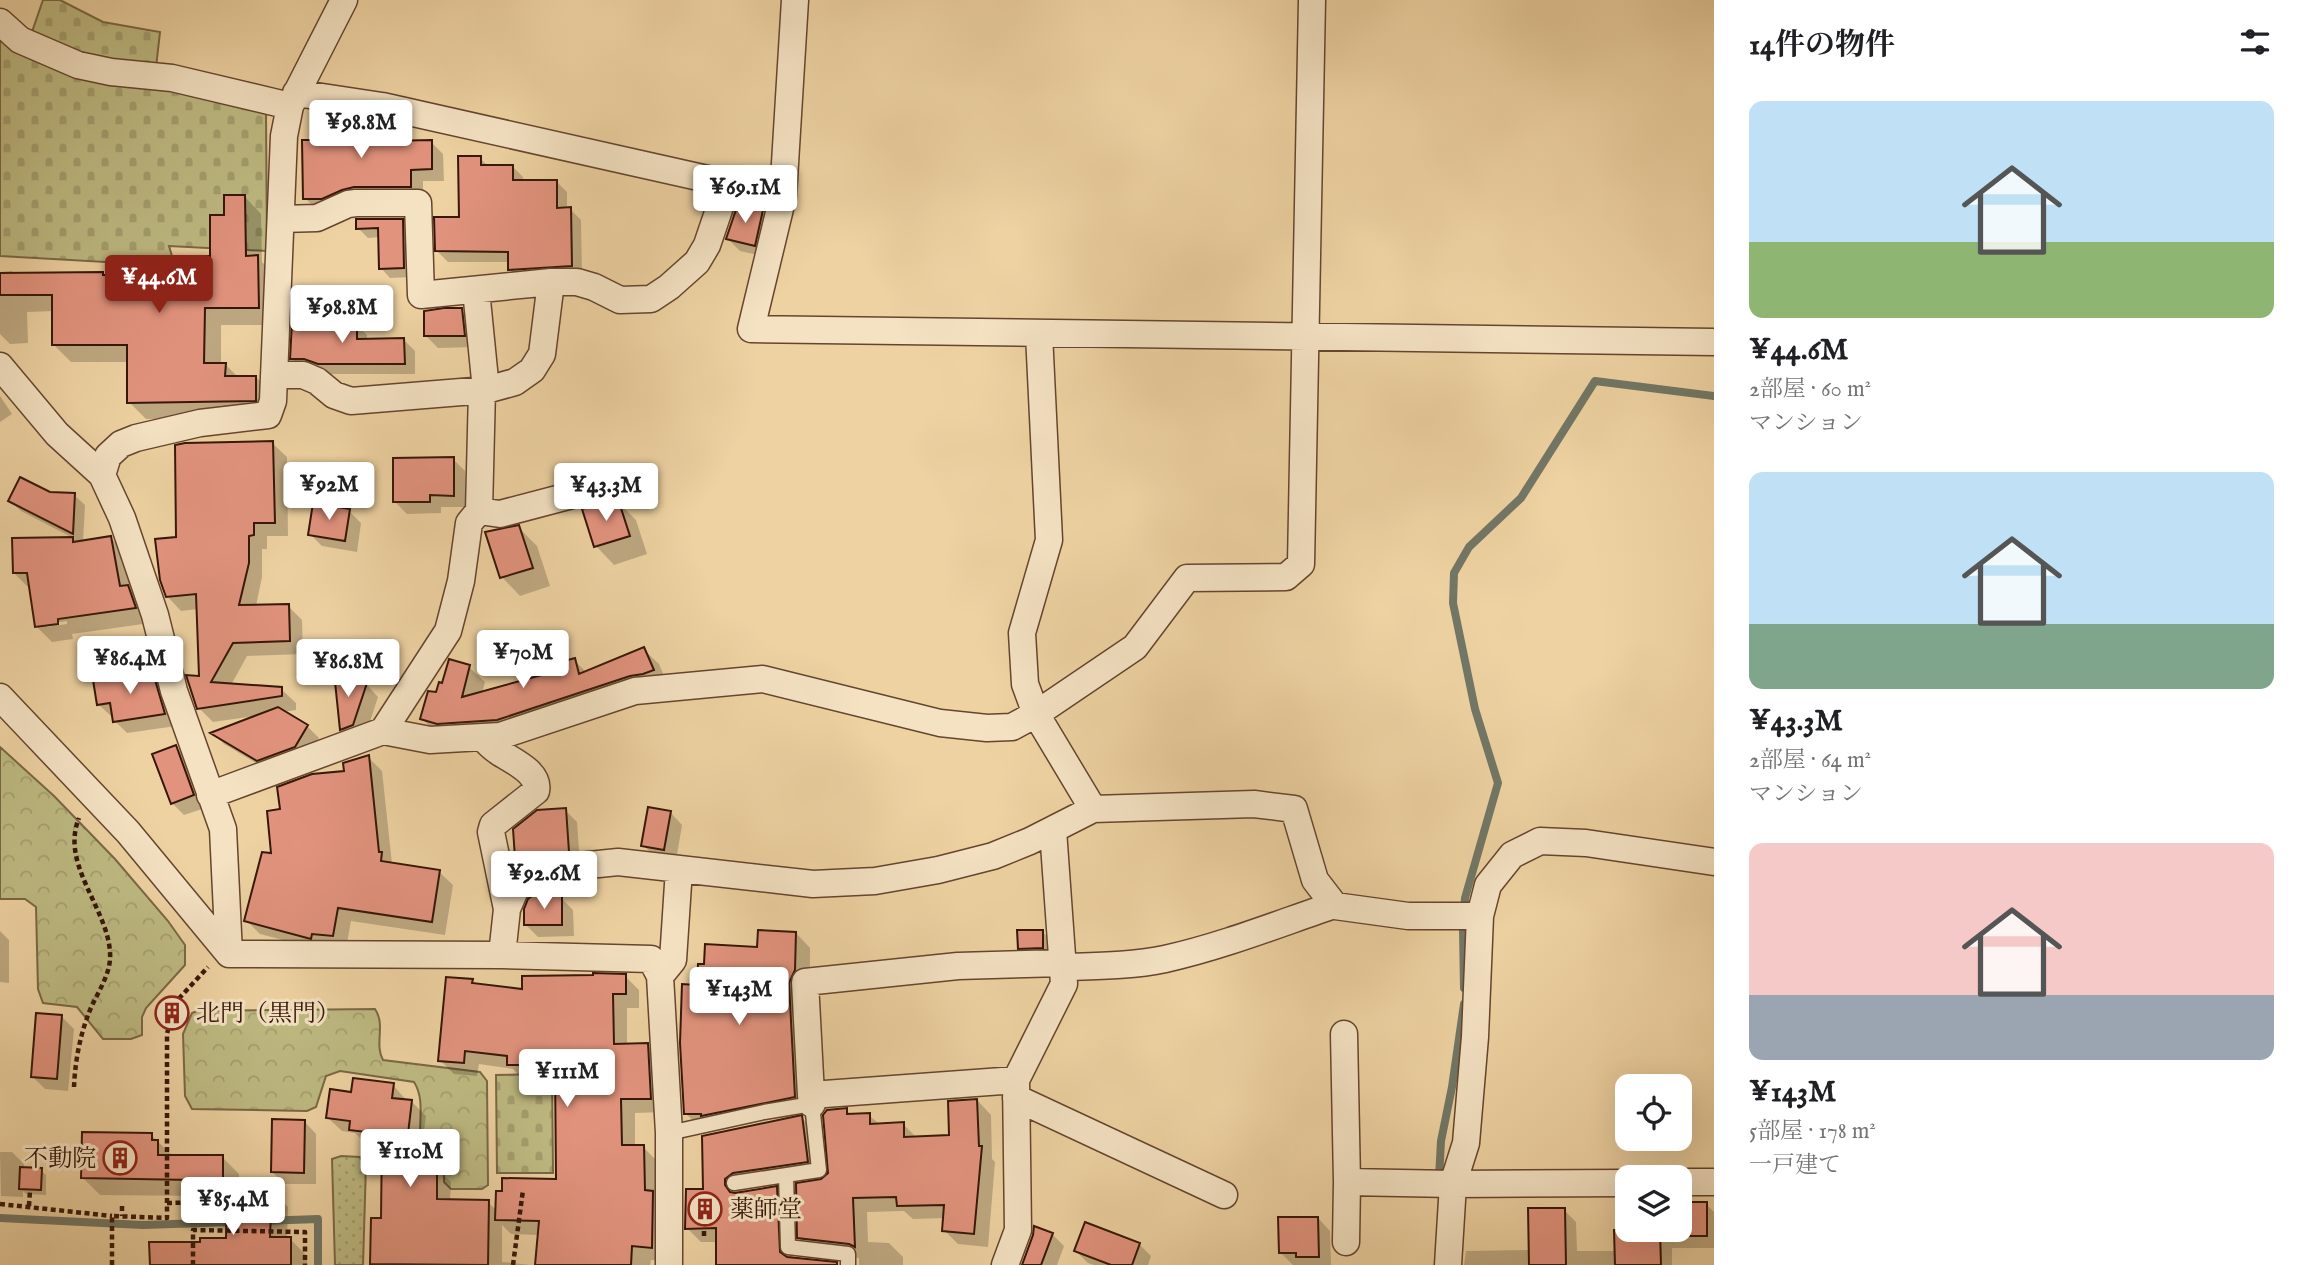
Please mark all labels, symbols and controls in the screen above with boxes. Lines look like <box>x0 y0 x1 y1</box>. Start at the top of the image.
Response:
icon: filters <box>2236 23 2274 61</box>
text: 14件の物件 <box>1749 27 1895 65</box>
pin: ¥98.8M <box>304 100 418 160</box>
text: ¥98.8M <box>325 108 397 137</box>
icon: home <box>1949 147 2075 273</box>
pin: ¥69.1M <box>688 166 802 225</box>
text: ¥69.1M <box>709 173 781 202</box>
pin: ¥44.6M <box>102 256 216 315</box>
text: ¥44.6M <box>121 263 197 292</box>
pin: ¥98.8M <box>285 286 399 345</box>
text: ¥98.8M <box>306 293 378 322</box>
text: ¥44.6M <box>1749 332 1848 370</box>
text: 2部屋 · 60 m² <box>1749 375 1871 404</box>
text: マンション <box>1749 409 1863 438</box>
pin: ¥92M <box>288 462 370 522</box>
pin: ¥43.3M <box>549 463 663 523</box>
text: ¥92M <box>299 470 359 499</box>
text: ¥43.3M <box>570 471 642 500</box>
icon: home <box>1949 518 2075 644</box>
pin: ¥70M <box>482 630 564 690</box>
pin: ¥86.4M <box>73 636 187 696</box>
text: ¥70M <box>493 638 553 667</box>
pin: ¥86.8M <box>291 640 405 699</box>
text: ¥86.4M <box>93 644 167 673</box>
text: ¥86.8M <box>312 647 384 676</box>
text: ¥43.3M <box>1749 703 1843 741</box>
text: 2部屋 · 64 m² <box>1749 746 1871 775</box>
text: マンション <box>1749 780 1863 809</box>
pin: ¥92.6M <box>487 852 601 911</box>
text: ¥92.6M <box>507 859 581 888</box>
icon: home <box>1949 889 2075 1015</box>
pin: ¥143M <box>690 968 788 1027</box>
text: ¥143M <box>706 975 772 1004</box>
building icon: 北門（黒門） <box>153 994 191 1032</box>
place label: 北門（黒門） <box>196 999 340 1030</box>
pin: ¥111M <box>518 1050 616 1109</box>
text: ¥111M <box>535 1057 599 1086</box>
map controls <box>1615 1074 1692 1242</box>
button: locate <box>1615 1074 1692 1151</box>
text: ¥143M <box>1749 1074 1836 1112</box>
text: 5部屋 · 178 m² <box>1749 1117 1876 1146</box>
pin: ¥110M <box>361 1130 459 1189</box>
text: ¥110M <box>377 1137 443 1166</box>
building icon: 不動院 <box>101 1139 139 1177</box>
place label: 不動院 <box>24 1144 96 1175</box>
text: 一戸建て <box>1749 1151 1841 1180</box>
button: layers <box>1615 1165 1692 1242</box>
pin: ¥85.4M <box>176 1178 290 1237</box>
text: ¥85.4M <box>197 1185 269 1214</box>
building icon: 薬師堂 <box>686 1190 724 1228</box>
place label: 薬師堂 <box>730 1195 802 1226</box>

